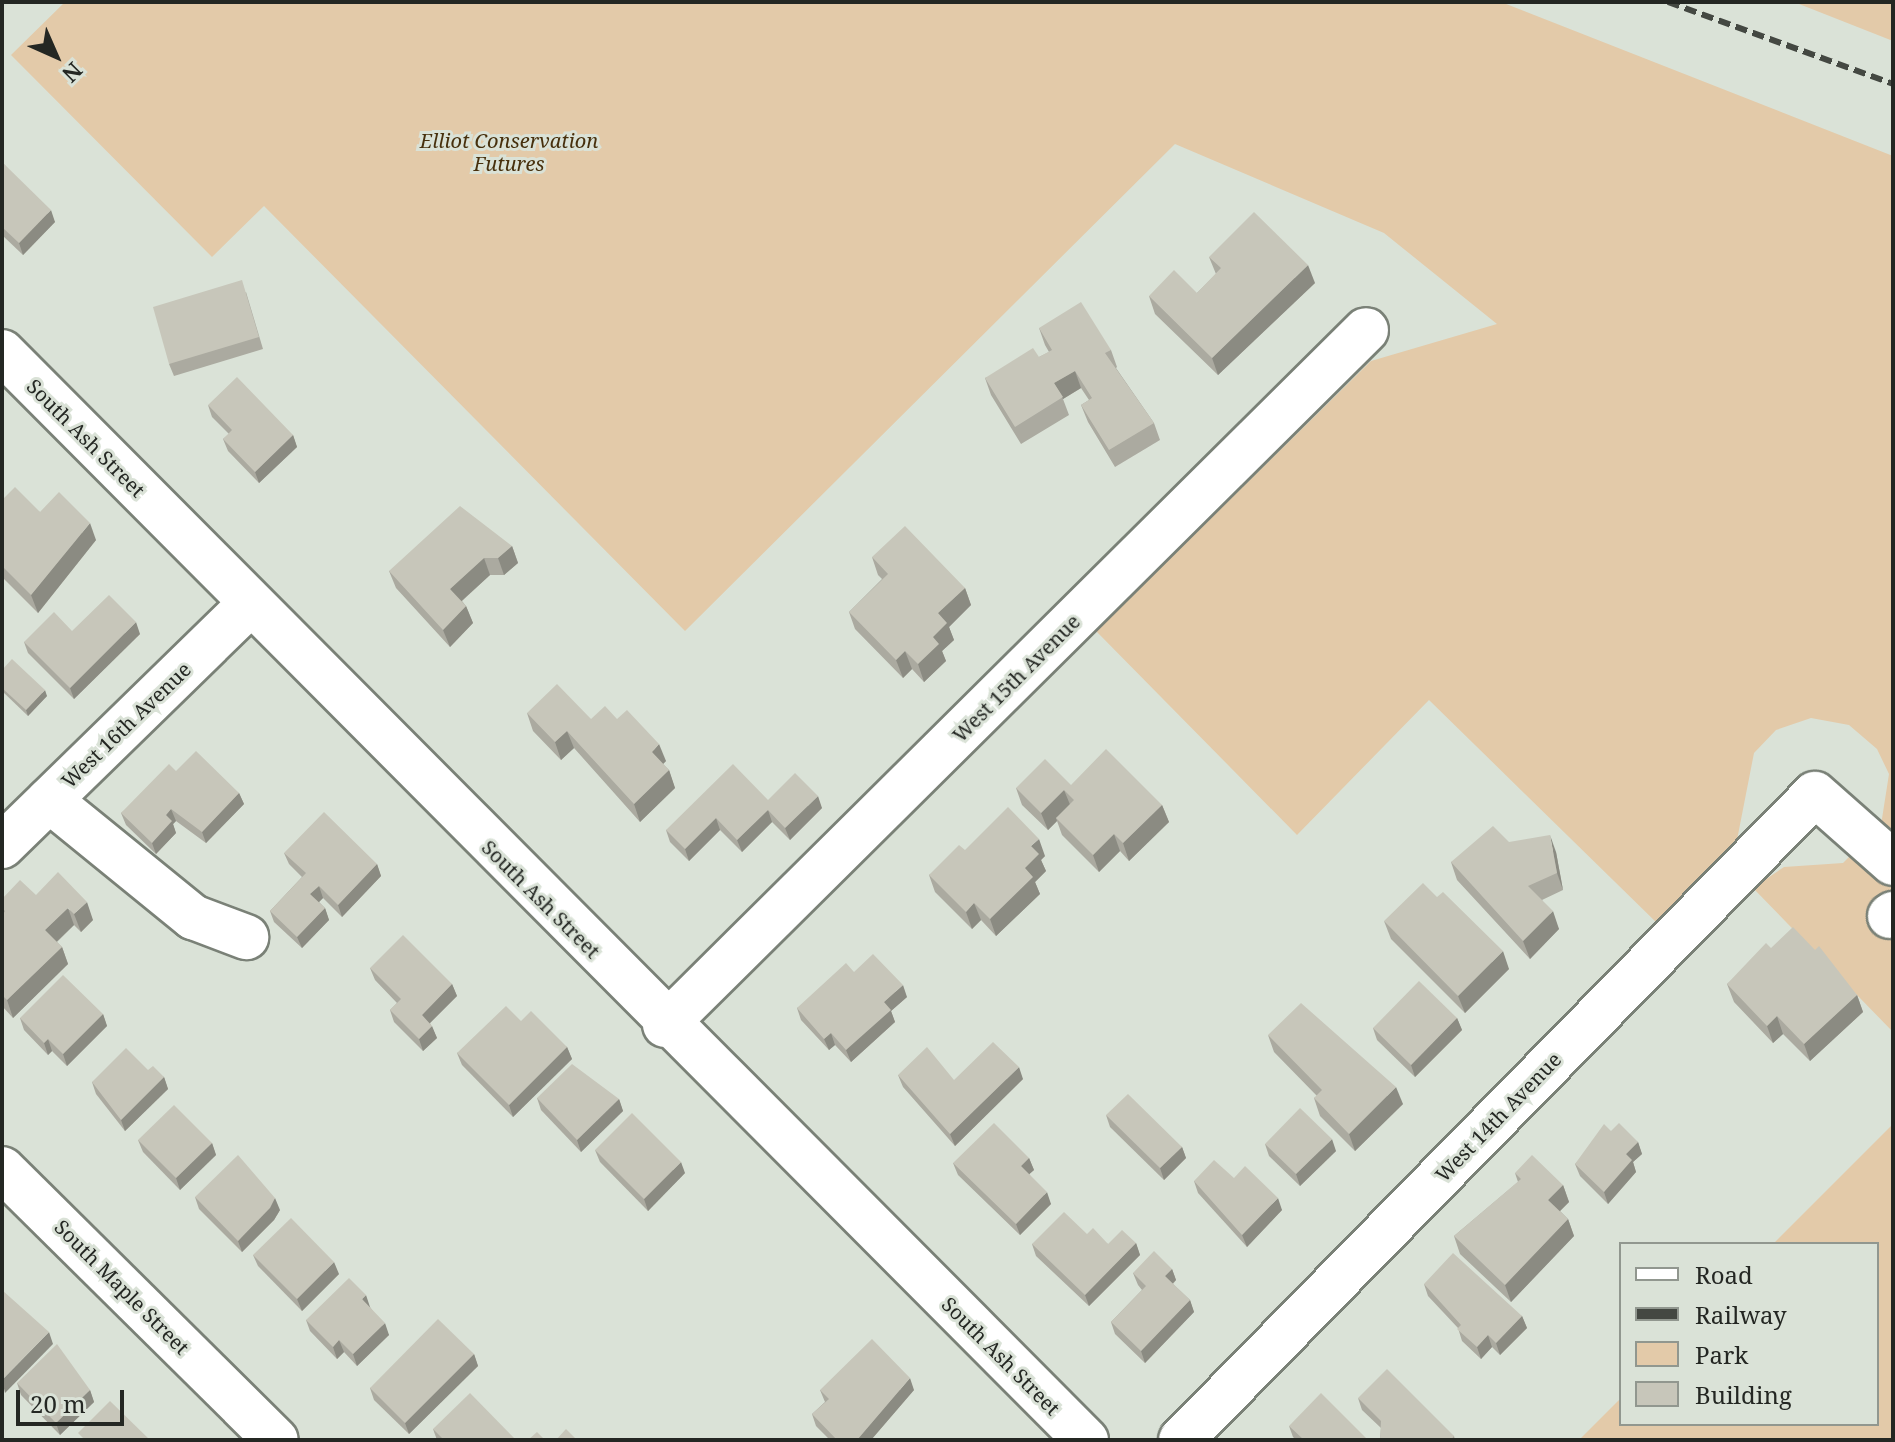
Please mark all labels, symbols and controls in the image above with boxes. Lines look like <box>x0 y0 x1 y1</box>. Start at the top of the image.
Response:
north arrow <box>16 16 96 96</box>
text: N <box>56 56 90 90</box>
park label: Elliot Conservation Futures <box>420 129 598 176</box>
street label: South Ash Street <box>22 374 150 502</box>
street label: West 15th Avenue <box>947 609 1085 747</box>
street label: West 16th Avenue <box>56 657 196 793</box>
street label: South Ash Street <box>477 835 605 963</box>
street label: West 14th Avenue <box>1430 1047 1566 1187</box>
street label: South Maple Street <box>50 1215 194 1359</box>
legend <box>1619 1242 1879 1426</box>
text: Road <box>1695 1258 1753 1291</box>
street label: South Ash Street <box>937 1292 1065 1420</box>
text: Railway <box>1695 1298 1787 1331</box>
text: Park <box>1695 1338 1748 1371</box>
scale bar <box>20 1374 128 1424</box>
text: Building <box>1695 1378 1792 1411</box>
text: 20 m <box>30 1387 86 1420</box>

